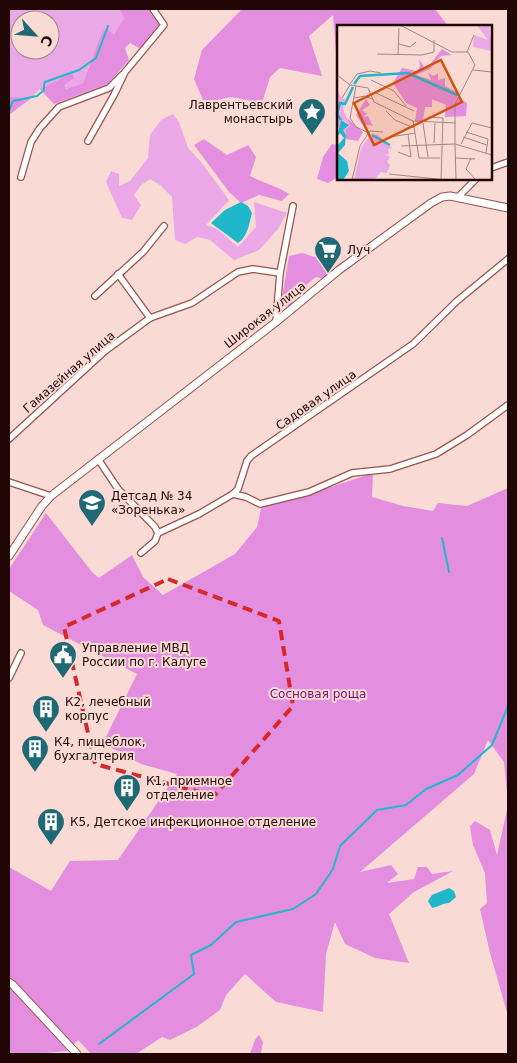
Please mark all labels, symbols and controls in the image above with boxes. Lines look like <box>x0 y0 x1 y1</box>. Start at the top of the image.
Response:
north arrow <box>10 10 60 60</box>
inset map <box>337 25 492 180</box>
text: С <box>37 33 56 49</box>
place icon: Лаврентьевский монастырь <box>297 97 327 136</box>
place label: Лаврентьевский монастырь <box>189 98 293 126</box>
supermarket icon: Луч <box>313 235 343 274</box>
place label: Луч <box>347 243 370 257</box>
street label: Широкая улица <box>222 279 308 351</box>
street label: Гамазейная улица <box>20 328 118 416</box>
street label: Садовая улица <box>273 367 359 433</box>
school or university icon: Детсад № 34 «Зоренька» <box>77 488 107 527</box>
place label: Детсад № 34 «Зоренька» <box>111 489 192 517</box>
public building icon: Управление МВД России по г. Калуге <box>48 640 78 679</box>
place label: Управление МВД России по г. Калуге <box>82 641 206 669</box>
park label: Сосновая роща <box>270 687 366 701</box>
building icon: К2, лечебный корпус <box>31 694 61 733</box>
place label: К2, лечебный корпус <box>65 695 151 723</box>
building icon: К4, пищеблок, бухгалтерия <box>20 734 50 773</box>
place label: К4, пищеблок, бухгалтерия <box>54 735 146 763</box>
building icon: К1, приемное отделение <box>112 773 142 812</box>
place label: К1, приемное отделение <box>146 774 232 802</box>
building icon: К5, Детское инфекционное отделение <box>36 807 66 846</box>
place label: К5, Детское инфекционное отделение <box>70 815 316 829</box>

